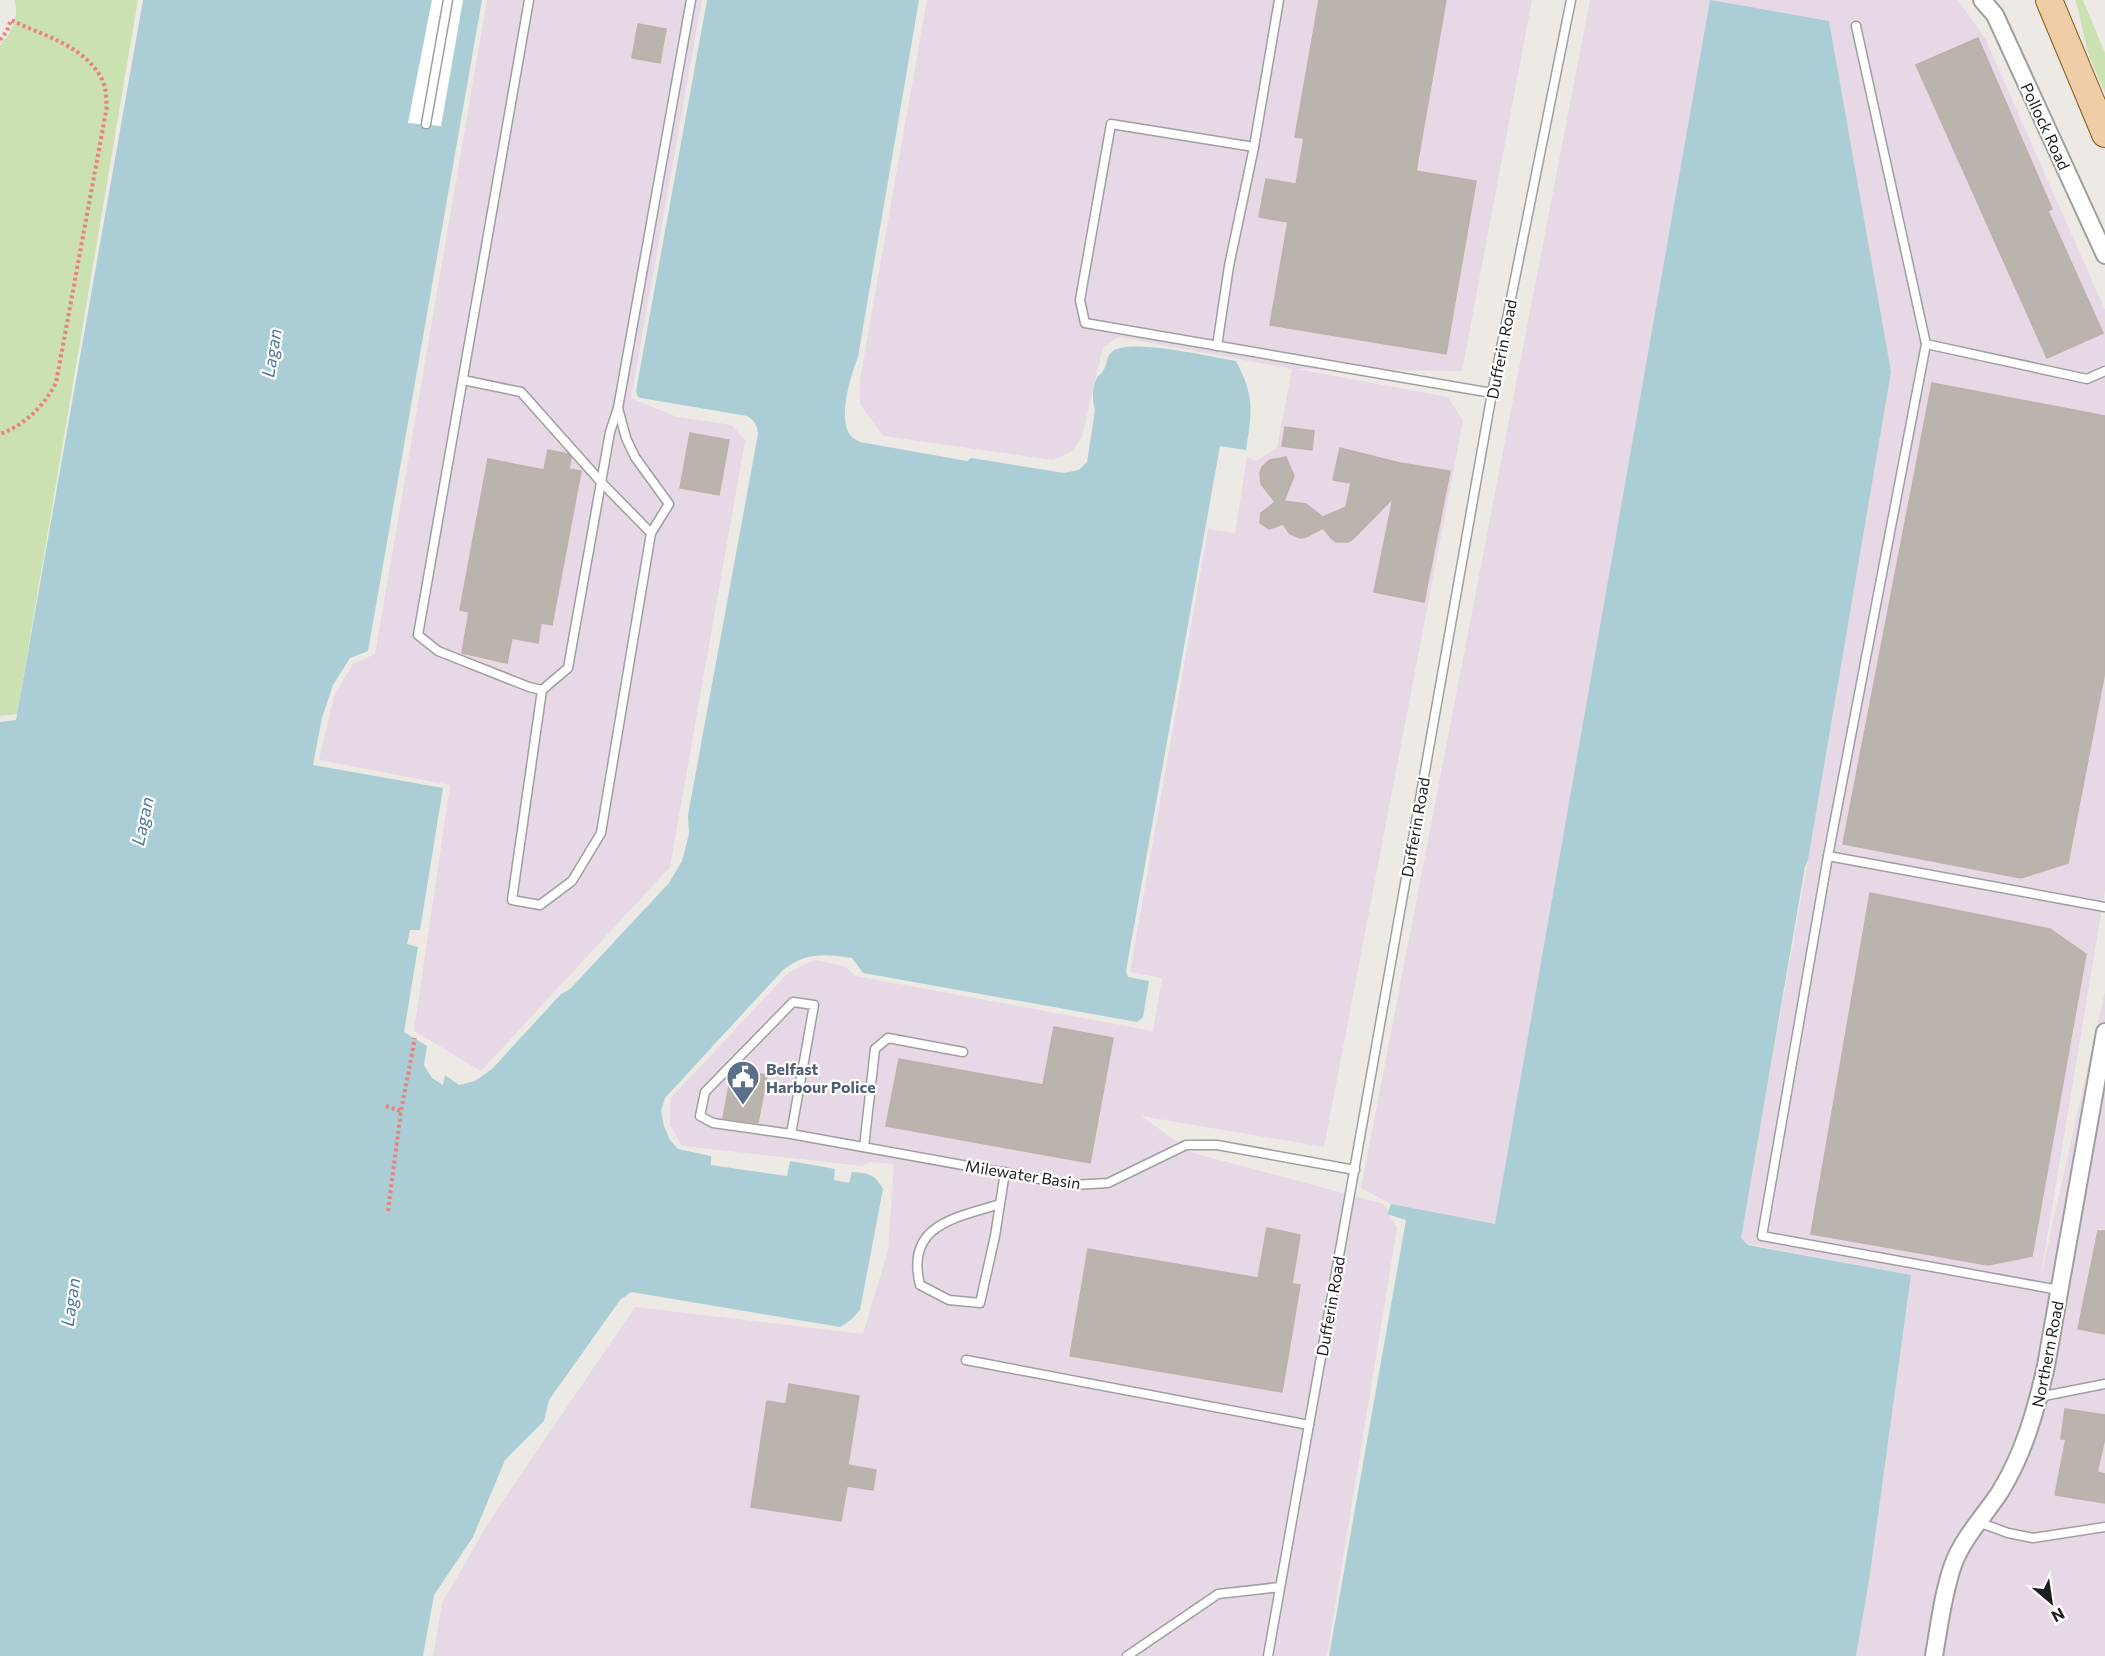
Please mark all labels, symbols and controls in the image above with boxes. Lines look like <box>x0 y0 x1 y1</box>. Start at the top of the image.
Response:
street label: Pollock Road <box>2018 79 2074 173</box>
street label: Dufferin Road <box>1482 298 1520 400</box>
water label: Lagan <box>256 327 286 379</box>
street label: Dufferin Road <box>1397 776 1433 878</box>
water label: Lagan <box>126 795 158 847</box>
public building icon: Belfast Harbour Police <box>725 1059 761 1106</box>
place label: Belfast Harbour Police <box>766 1059 876 1096</box>
street label: Milewater Basin <box>964 1156 1082 1192</box>
street label: Dufferin Road <box>1312 1255 1348 1357</box>
water label: Lagan <box>56 1276 84 1328</box>
street label: Northern Road <box>2027 1299 2067 1409</box>
north arrow <box>2021 1572 2081 1632</box>
text: N <box>2049 1604 2068 1627</box>

